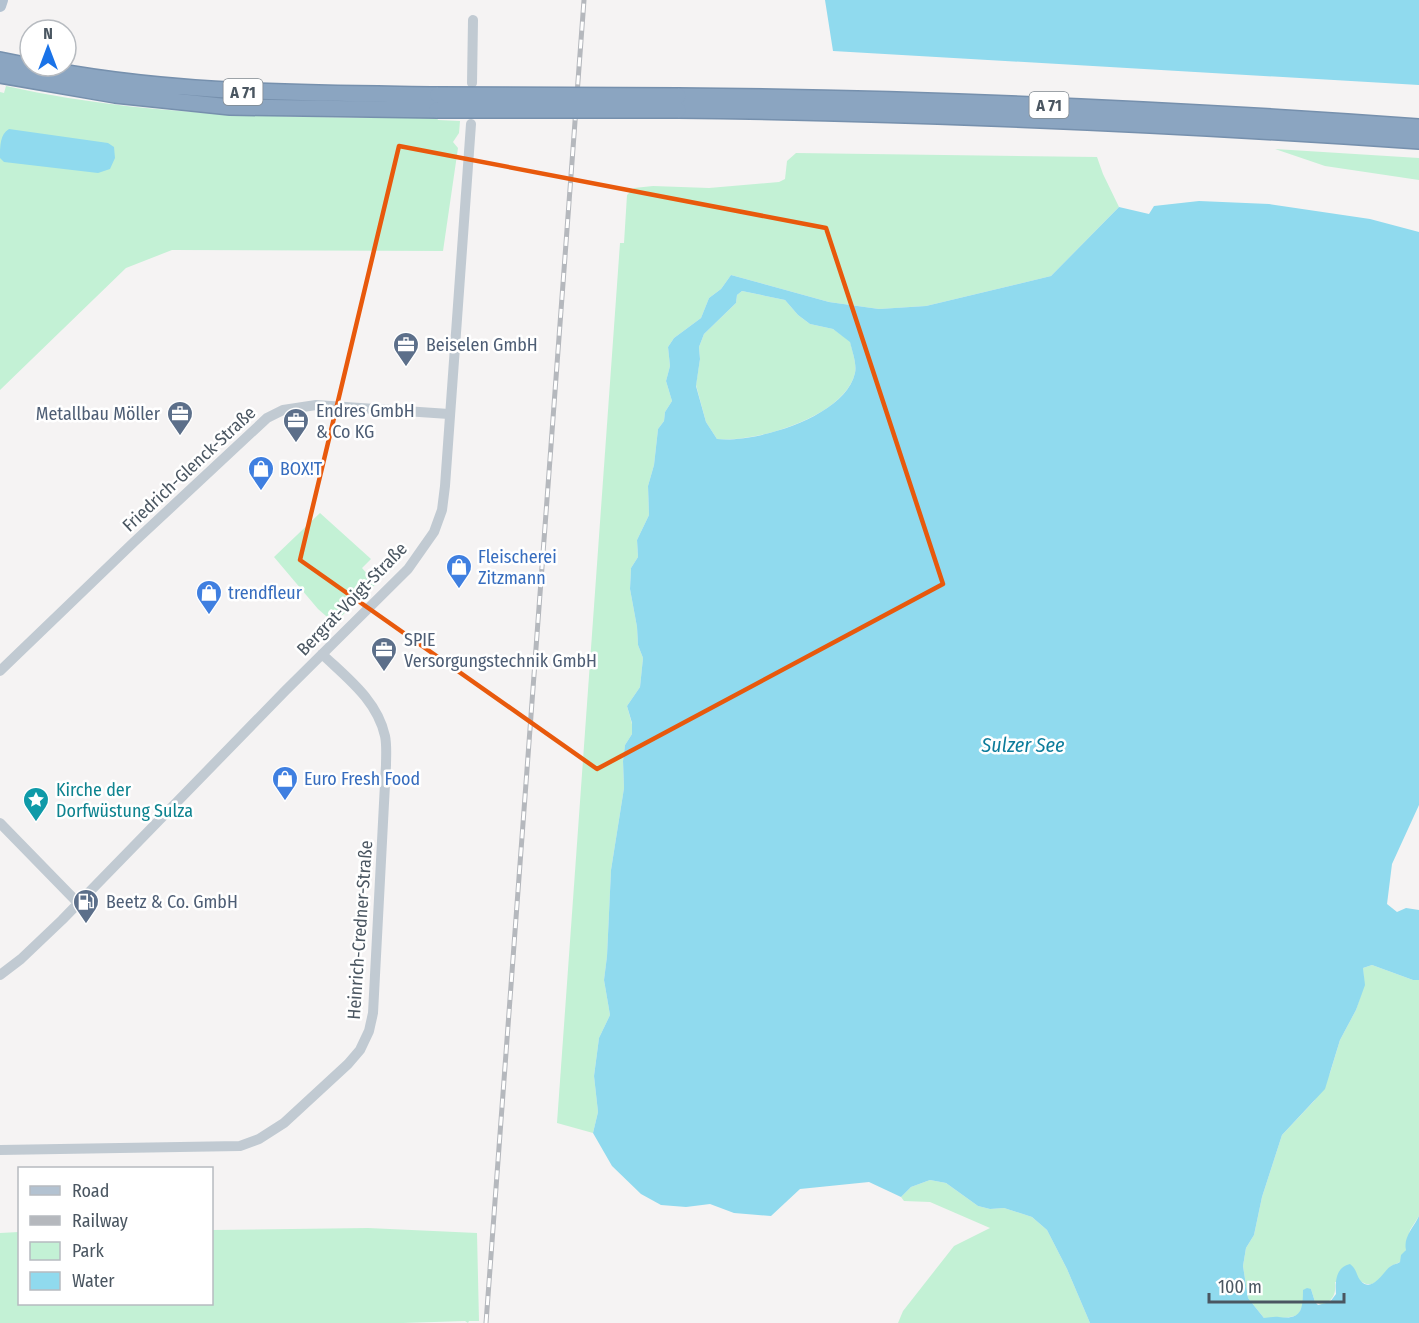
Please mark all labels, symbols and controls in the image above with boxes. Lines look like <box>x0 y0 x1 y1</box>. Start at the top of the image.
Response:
north arrow <box>18 18 78 78</box>
text: N <box>43 24 53 43</box>
road number: A 71 <box>224 79 262 105</box>
road number: A 71 <box>1030 92 1068 118</box>
office icon: Beiselen GmbH <box>391 330 421 368</box>
place label: Beiselen GmbH <box>426 334 538 356</box>
office icon: Metallbau Möller <box>165 399 195 437</box>
place label: Endres GmbH & Co KG <box>316 400 415 443</box>
street label: Friedrich-Glenck-Straße <box>118 402 260 536</box>
place label: Metallbau Möller <box>36 403 161 425</box>
office icon: Endres GmbH & Co KG <box>281 406 311 444</box>
shop icon: BOX!T <box>246 454 276 492</box>
place label: BOX!T <box>280 458 323 480</box>
street label: Bergrat-Voigt-Straße <box>292 538 412 660</box>
place label: Fleischerei Zitzmann <box>478 546 557 589</box>
shop icon: Fleischerei Zitzmann <box>444 552 474 590</box>
shop icon: trendfleur <box>194 578 224 616</box>
place label: trendfleur <box>228 582 303 604</box>
place label: SPIE Versorgungstechnik GmbH <box>404 629 597 672</box>
office icon: SPIE Versorgungstechnik GmbH <box>369 635 399 673</box>
water label: Sulzer See <box>981 733 1065 757</box>
shop icon: Euro Fresh Food <box>270 764 300 802</box>
place label: Euro Fresh Food <box>304 768 420 790</box>
place label: Kirche der Dorfwüstung Sulza <box>56 779 193 822</box>
place icon: Kirche der Dorfwüstung Sulza <box>21 785 51 823</box>
street label: Heinrich-Credner-Straße <box>343 840 377 1020</box>
fuel station icon: Beetz & Co. GmbH <box>71 887 101 925</box>
place label: Beetz & Co. GmbH <box>106 891 238 913</box>
legend <box>18 1167 213 1305</box>
text: Road <box>72 1180 109 1202</box>
text: Railway <box>72 1210 128 1232</box>
text: Park <box>72 1240 105 1262</box>
scale bar <box>1209 1266 1344 1304</box>
text: Water <box>72 1270 115 1292</box>
text: 100 m <box>1218 1276 1262 1298</box>

